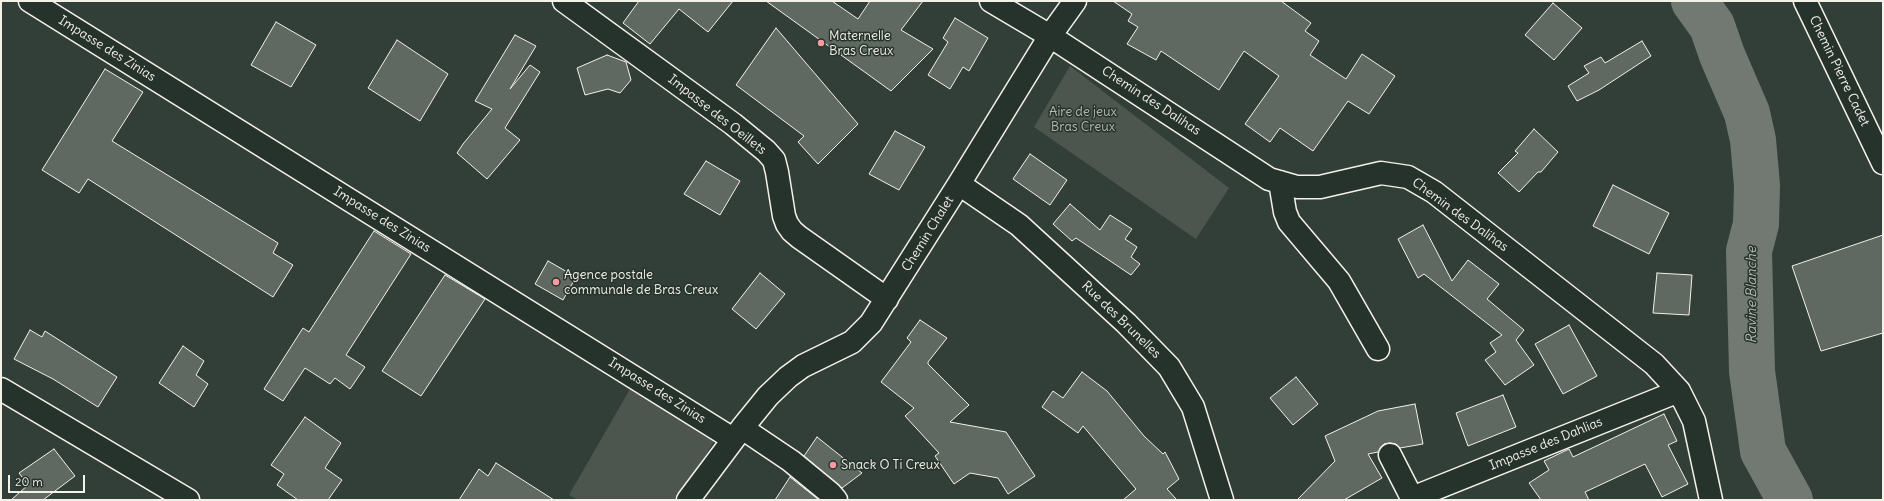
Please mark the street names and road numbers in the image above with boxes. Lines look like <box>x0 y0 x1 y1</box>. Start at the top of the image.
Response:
street label: Impasse des Zinias <box>56 13 158 85</box>
street label: Chemin Pierre Cadet <box>1806 13 1872 129</box>
street label: Chemin des Dalihas <box>1099 63 1203 139</box>
street label: Impasse des Oeillets <box>665 72 769 158</box>
street label: Chemin des Dalihas <box>1409 175 1511 255</box>
street label: Impasse des Zinias <box>331 184 433 256</box>
street label: Chemin Chalet <box>899 193 957 275</box>
street label: Rue des Brunelles <box>1078 278 1164 362</box>
street label: Impasse des Zinias <box>606 355 708 427</box>
street label: Impasse des Dahlias <box>1487 414 1605 474</box>

